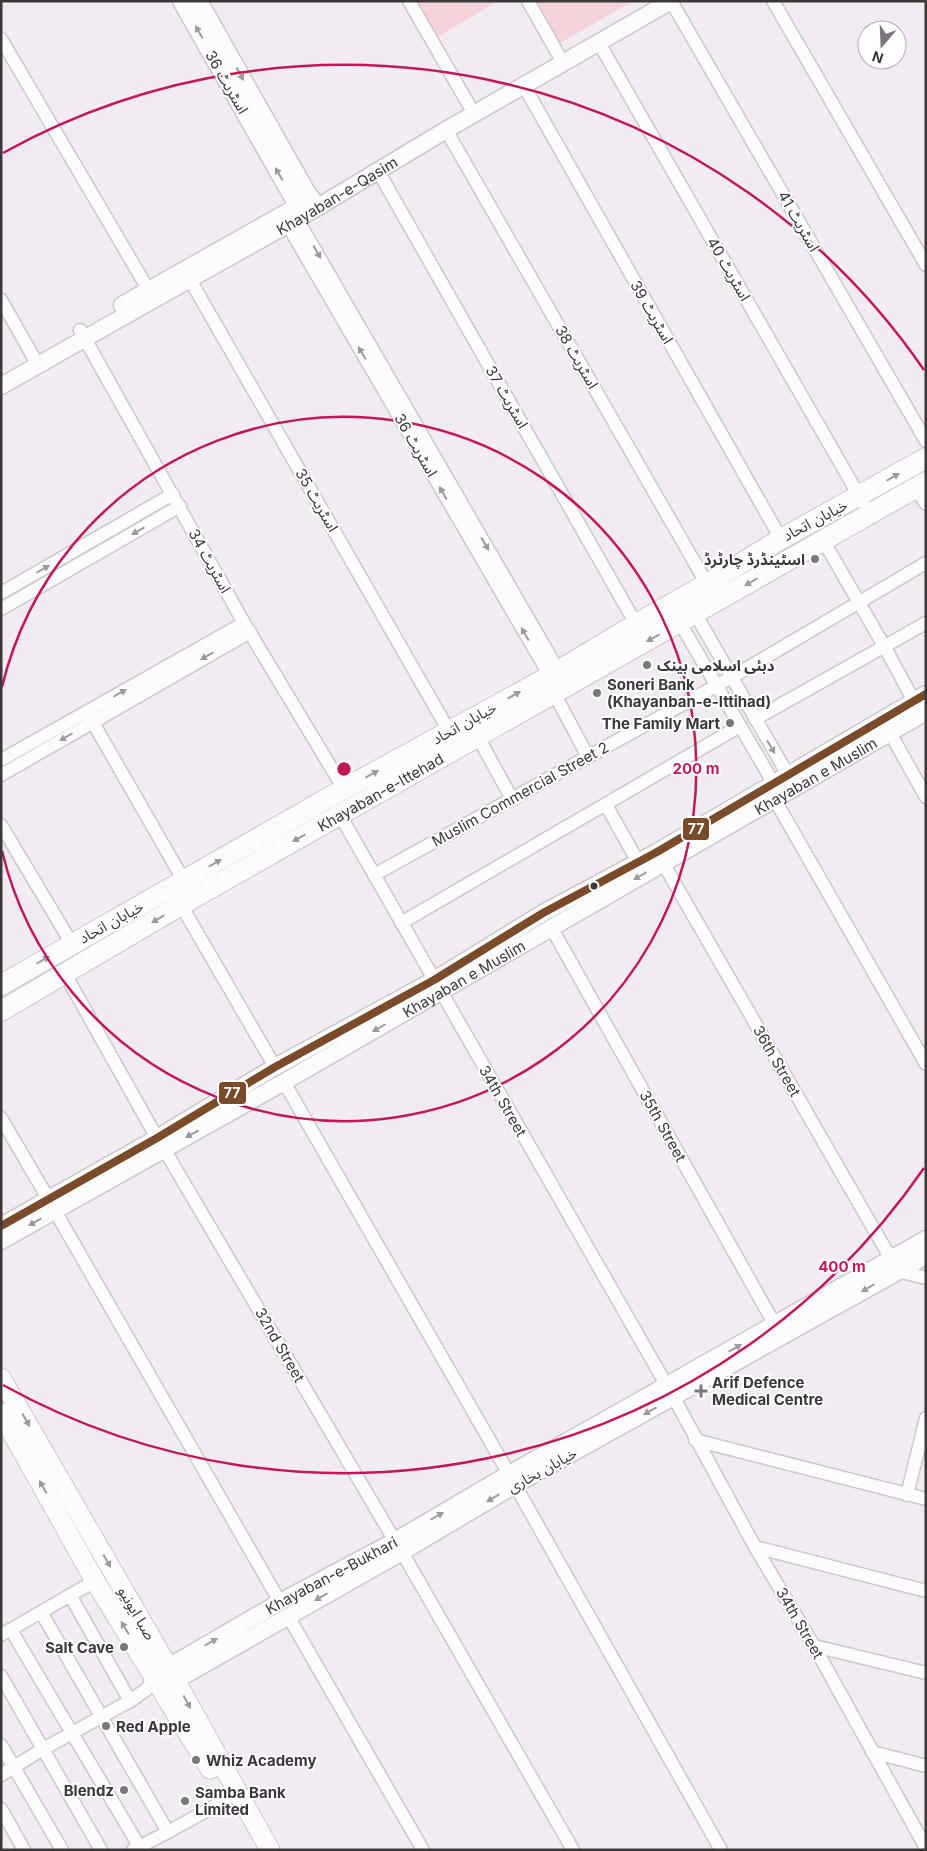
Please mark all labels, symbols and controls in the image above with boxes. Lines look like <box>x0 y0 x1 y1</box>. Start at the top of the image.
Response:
north arrow <box>857 20 907 70</box>
one-way arrow <box>194 26 203 39</box>
street label: اسٹریٹ 36 <box>201 47 253 117</box>
text: N <box>870 48 885 68</box>
one-way arrow <box>236 67 244 82</box>
street label: Khayaban-e-Qasim <box>273 152 401 239</box>
one-way arrow <box>275 166 283 181</box>
street label: اسٹریٹ 41 <box>774 187 824 255</box>
street label: اسٹریٹ 40 <box>703 234 755 304</box>
one-way arrow <box>312 245 321 258</box>
street label: اسٹریٹ 39 <box>626 277 678 347</box>
street label: اسٹریٹ 38 <box>551 322 603 392</box>
one-way arrow <box>357 346 366 359</box>
street label: اسٹریٹ 37 <box>481 362 533 432</box>
street label: اسٹریٹ 36 <box>390 410 442 480</box>
street label: اسٹریٹ 35 <box>291 465 343 535</box>
one-way arrow <box>886 473 899 482</box>
one-way arrow <box>439 486 448 500</box>
street label: خیابان اتحاد <box>779 495 851 545</box>
one-way arrow <box>131 526 144 535</box>
street label: اسٹریٹ 34 <box>185 526 235 596</box>
one-way arrow <box>481 537 490 551</box>
place label: اسٹینڈرڈ چارٹرڈ <box>704 550 805 569</box>
marker: اسٹینڈرڈ چارٹرڈ <box>809 553 821 565</box>
one-way arrow <box>36 565 51 573</box>
one-way arrow <box>744 577 757 586</box>
one-way arrow <box>521 626 529 641</box>
one-way arrow <box>647 633 660 642</box>
one-way arrow <box>201 652 214 661</box>
place label: دبئی اسلامی بینک <box>657 656 775 675</box>
marker: دبئی اسلامی بینک <box>641 659 653 671</box>
place label: Soneri Bank (Khayanban-e-Ittihad) <box>607 675 771 711</box>
marker: Soneri Bank (Khayanban-e-Ittihad) <box>591 687 603 699</box>
one-way arrow <box>113 689 127 698</box>
one-way arrow <box>507 691 521 700</box>
street label: خیابان اتحاد <box>428 697 500 748</box>
place label: The Family Mart <box>602 714 720 733</box>
marker: The Family Mart <box>724 717 736 729</box>
one-way arrow <box>60 732 73 741</box>
street label: Khayaban e Muslim <box>751 733 880 819</box>
street label: Muslim Commercial Street 2 <box>428 737 612 851</box>
one-way arrow <box>767 741 776 754</box>
street label: Khayaban-e-Ittehad <box>314 749 447 835</box>
text: 200 m <box>673 759 719 778</box>
centre of rings <box>335 760 353 778</box>
one-way arrow <box>364 770 379 778</box>
line badge: 77 <box>682 817 710 841</box>
text: 77 <box>688 820 704 837</box>
one-way arrow <box>292 834 305 843</box>
one-way arrow <box>208 859 222 867</box>
one-way arrow <box>634 871 647 880</box>
unlabelled marker <box>589 881 599 891</box>
street label: خیابان اتحاد <box>75 896 147 947</box>
one-way arrow <box>151 915 164 924</box>
street label: Khayaban e Muslim <box>399 936 528 1021</box>
one-way arrow <box>37 956 50 965</box>
street label: 36th Street <box>749 1022 805 1100</box>
one-way arrow <box>372 1023 386 1032</box>
street label: 34th Street <box>475 1062 531 1140</box>
line badge: 77 <box>218 1081 247 1105</box>
text: 77 <box>224 1084 240 1101</box>
street label: 35th Street <box>636 1087 690 1165</box>
one-way arrow <box>185 1129 199 1138</box>
one-way arrow <box>28 1217 42 1226</box>
text: 400 m <box>818 1257 866 1276</box>
one-way arrow <box>860 1284 875 1292</box>
street label: 32nd Street <box>251 1304 309 1386</box>
one-way arrow <box>728 1343 741 1352</box>
place label: Arif Defence Medical Centre <box>712 1373 823 1409</box>
marker: Arif Defence Medical Centre <box>694 1384 708 1398</box>
one-way arrow <box>643 1407 657 1415</box>
one-way arrow <box>21 1414 30 1427</box>
street label: خیابان بخاری <box>504 1443 580 1497</box>
one-way arrow <box>39 1480 47 1495</box>
one-way arrow <box>486 1494 499 1503</box>
one-way arrow <box>431 1512 444 1521</box>
street label: Khayaban-e-Bukhari <box>262 1532 400 1618</box>
one-way arrow <box>103 1553 111 1568</box>
street label: صبا ایونیو <box>114 1583 160 1643</box>
street label: 34th Street <box>772 1584 828 1662</box>
one-way arrow <box>314 1593 329 1601</box>
one-way arrow <box>120 1621 129 1635</box>
place label: Salt Cave <box>45 1638 114 1657</box>
one-way arrow <box>204 1638 218 1646</box>
marker: Salt Cave <box>118 1641 130 1653</box>
one-way arrow <box>183 1695 191 1710</box>
place label: Red Apple <box>116 1717 191 1736</box>
marker: Red Apple <box>100 1720 112 1732</box>
place label: Whiz Academy <box>206 1751 317 1770</box>
marker: Whiz Academy <box>190 1754 202 1766</box>
place label: Blendz <box>64 1781 114 1800</box>
place label: Samba Bank Limited <box>195 1783 286 1819</box>
marker: Blendz <box>118 1784 130 1796</box>
marker: Samba Bank Limited <box>179 1795 191 1807</box>

